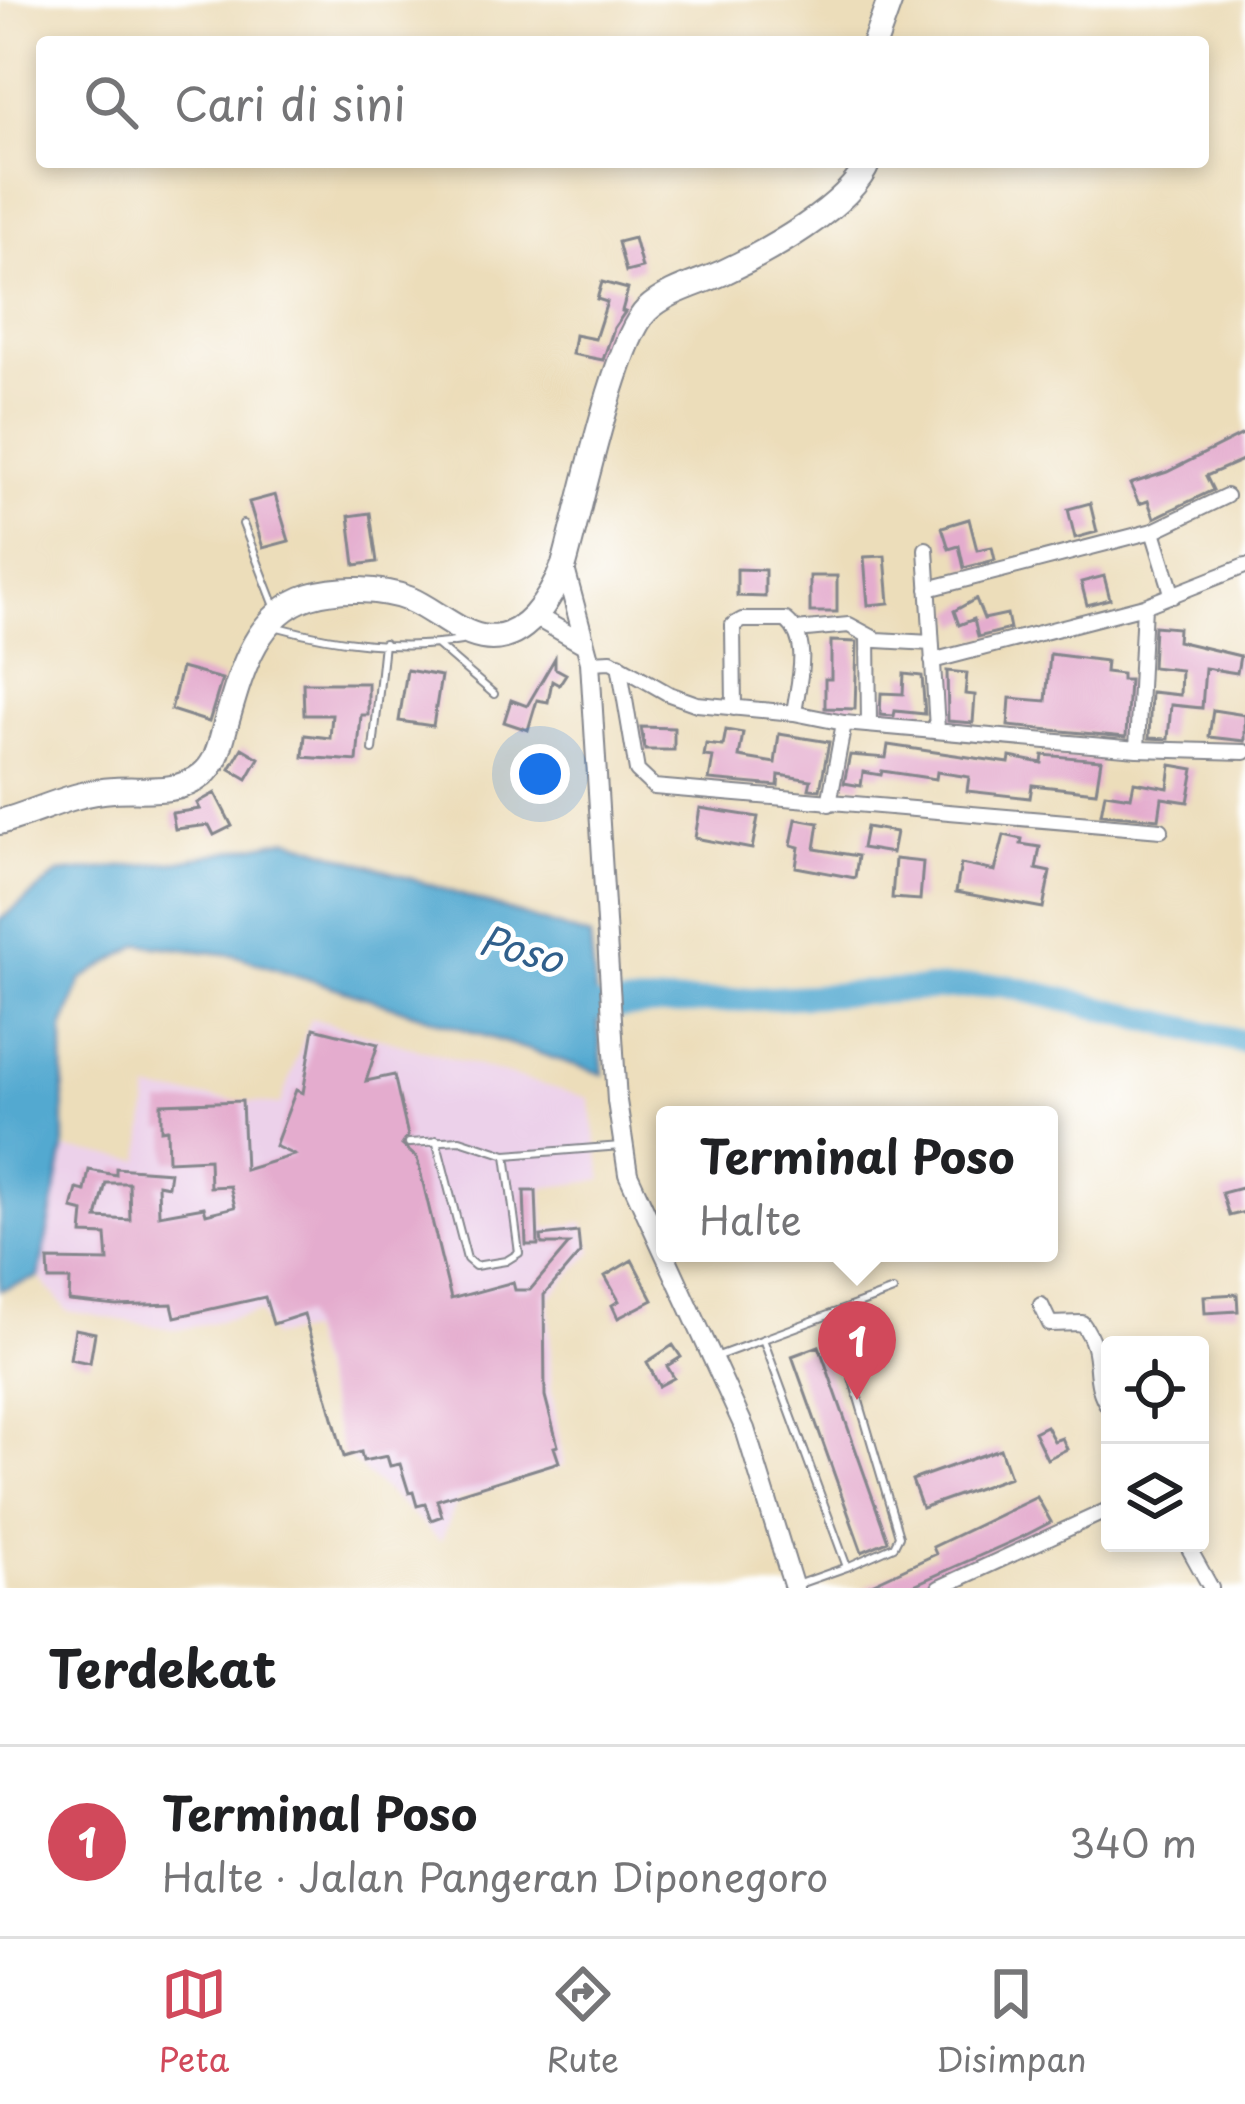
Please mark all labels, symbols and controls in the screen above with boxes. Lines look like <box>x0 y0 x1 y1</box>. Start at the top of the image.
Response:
search box <box>36 36 1209 168</box>
text: Cari di sini <box>174 68 406 136</box>
icon: search <box>78 69 144 135</box>
your location <box>510 744 570 804</box>
water label: Poso <box>474 908 572 987</box>
popup <box>656 1106 1058 1262</box>
text: Terminal Poso <box>699 1121 1015 1189</box>
text: Halte <box>699 1189 802 1248</box>
pin: 1 <box>818 1301 896 1400</box>
map controls <box>1101 1336 1209 1552</box>
button: locate <box>1101 1336 1209 1444</box>
button: layers <box>1101 1444 1209 1552</box>
text: Terdekat <box>48 1628 277 1705</box>
text: Terminal Poso <box>162 1778 477 1846</box>
text: 1 <box>78 1812 96 1871</box>
text: 340 m <box>1069 1812 1197 1871</box>
text: Halte · Jalan Pangeran Diponegoro <box>162 1846 828 1905</box>
tab: Peta <box>158 1961 229 2083</box>
tab: Rute <box>546 1961 619 2083</box>
tab: Disimpan <box>936 1961 1087 2083</box>

